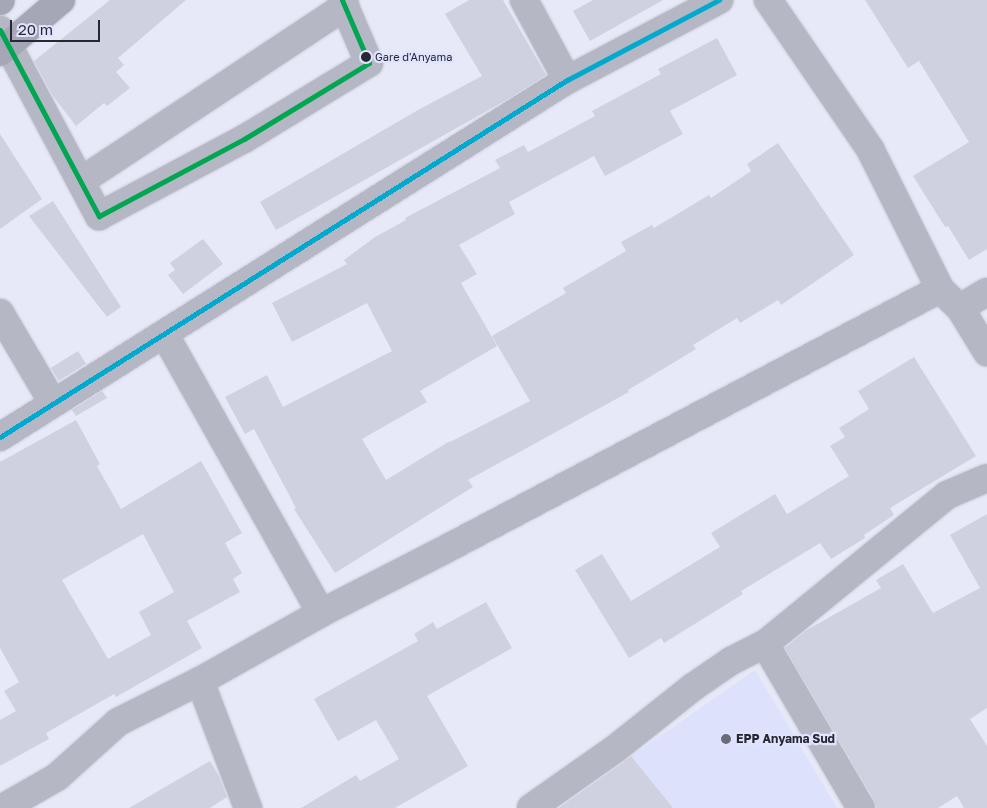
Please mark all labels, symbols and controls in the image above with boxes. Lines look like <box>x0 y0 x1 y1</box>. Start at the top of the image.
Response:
scale bar <box>12 10 102 42</box>
text: 20 m <box>18 20 53 38</box>
place label: Gare d'Anyama <box>375 50 452 64</box>
marker: Gare d'Anyama <box>361 52 371 62</box>
place label: EPP Anyama Sud <box>736 732 835 746</box>
marker: EPP Anyama Sud <box>720 733 732 745</box>

